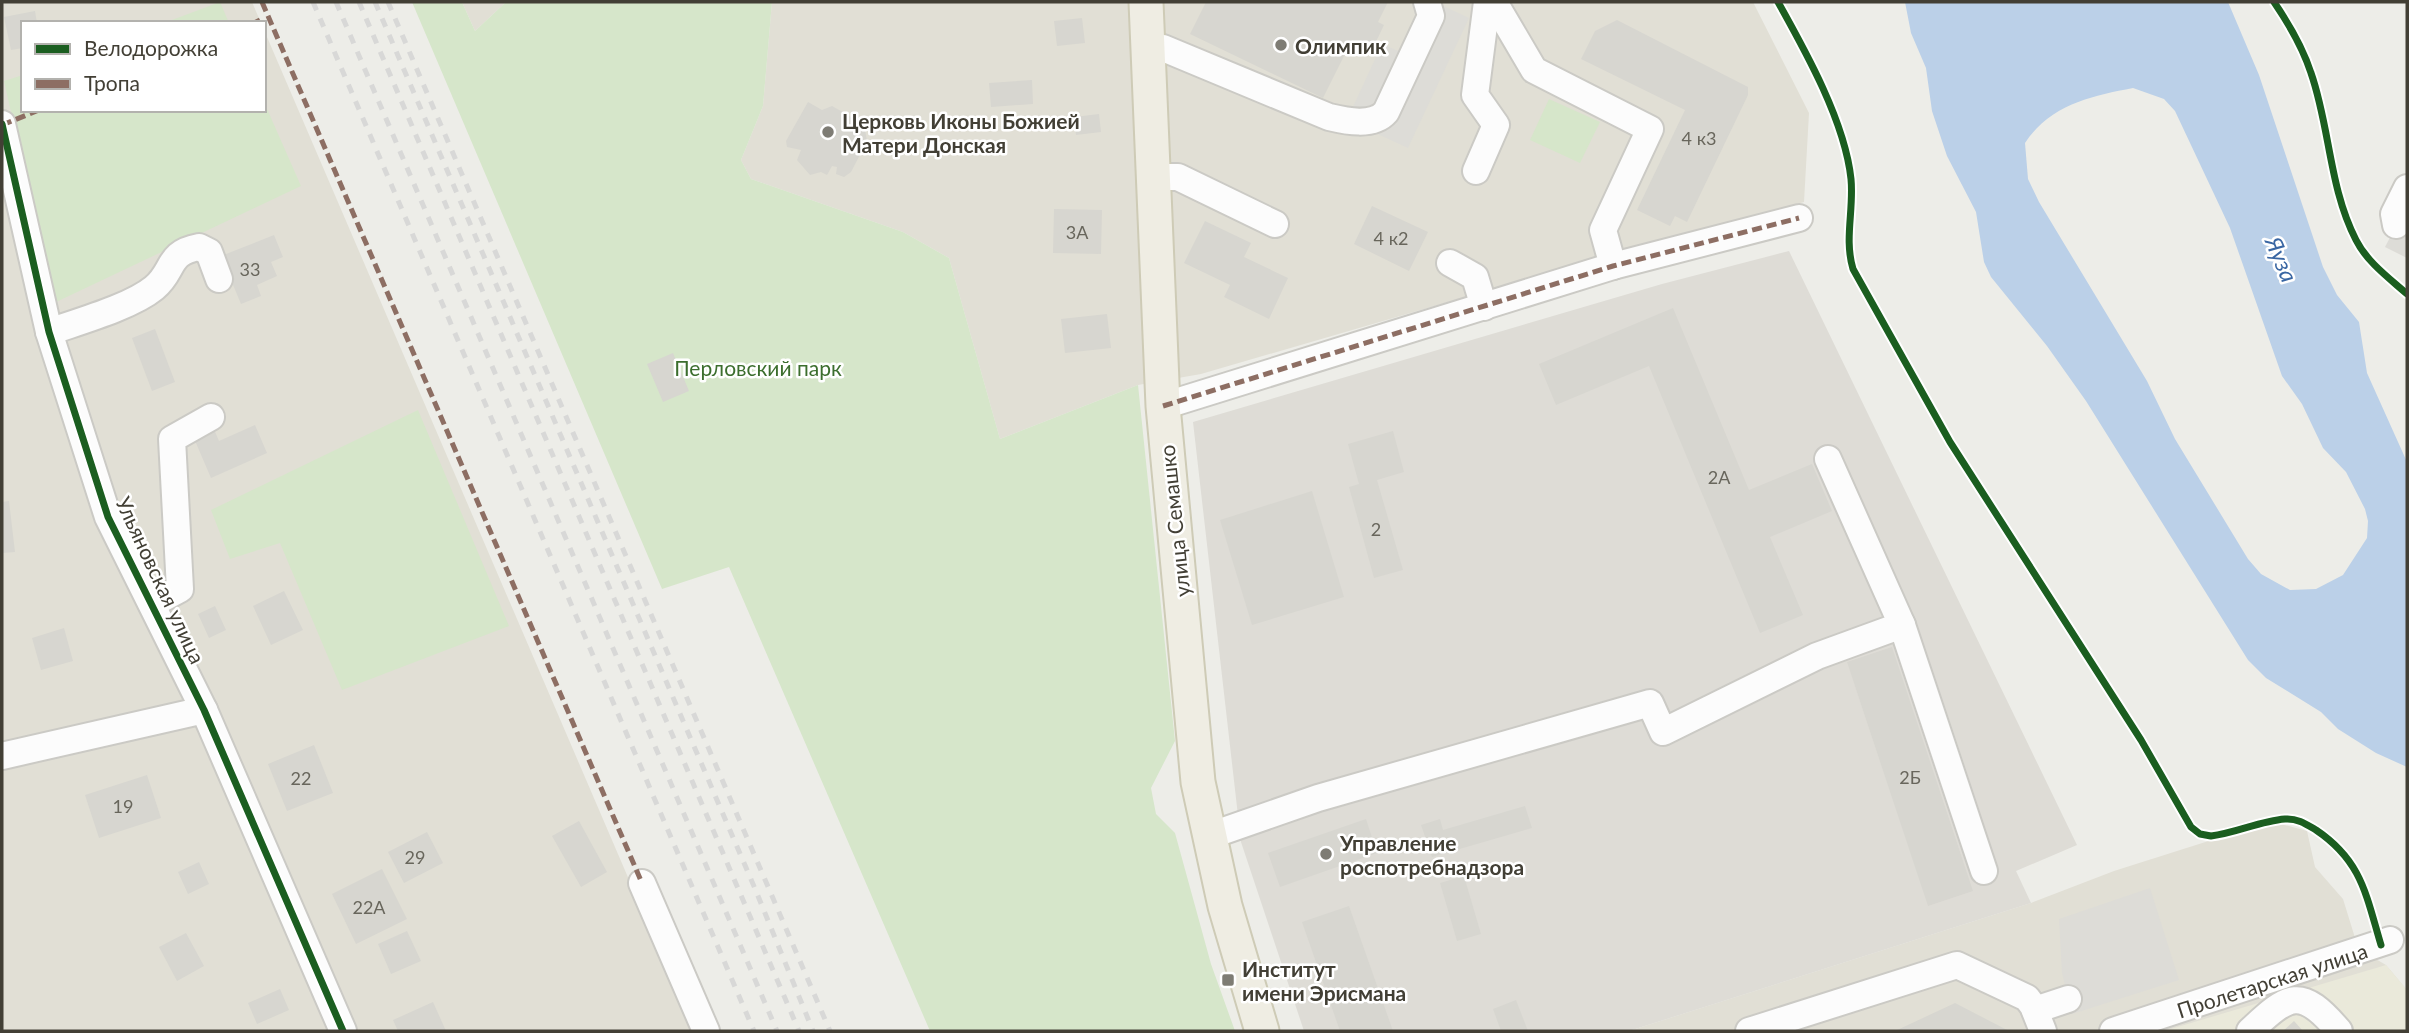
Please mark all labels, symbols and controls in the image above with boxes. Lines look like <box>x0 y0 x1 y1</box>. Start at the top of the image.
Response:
legend <box>21 21 266 112</box>
place label: Олимпик <box>1295 33 1387 58</box>
text: Велодорожка <box>84 35 218 60</box>
marker: Олимпик <box>1273 37 1289 53</box>
text: Тропа <box>84 70 140 95</box>
place label: Церковь Иконы Божией Матери Донская <box>842 108 1080 157</box>
marker: Церковь Иконы Божией Матери Донская <box>820 124 836 140</box>
house number: 4 к3 <box>1682 127 1716 149</box>
house number: 3А <box>1066 221 1089 243</box>
house number: 4 к2 <box>1374 227 1408 249</box>
water label: Яуза <box>2260 231 2304 286</box>
house number: 33 <box>240 258 260 280</box>
park label: Перловский парк <box>674 355 842 380</box>
street label: улица Семашко <box>1154 444 1194 598</box>
house number: 2А <box>1708 466 1731 488</box>
street label: Ульяновская улица <box>111 492 211 668</box>
house number: 2 <box>1371 518 1381 540</box>
house number: 2Б <box>1899 766 1921 788</box>
house number: 22 <box>291 767 311 789</box>
house number: 19 <box>113 795 133 817</box>
place label: Управление роспотребнадзора <box>1339 830 1524 879</box>
house number: 29 <box>405 846 425 868</box>
marker: Управление роспотребнадзора <box>1318 846 1334 862</box>
house number: 22А <box>352 896 386 918</box>
street label: Пролетарская улица <box>2174 937 2370 1023</box>
place label: Институт имени Эрисмана <box>1242 956 1406 1005</box>
marker: Институт имени Эрисмана <box>1220 972 1236 988</box>

